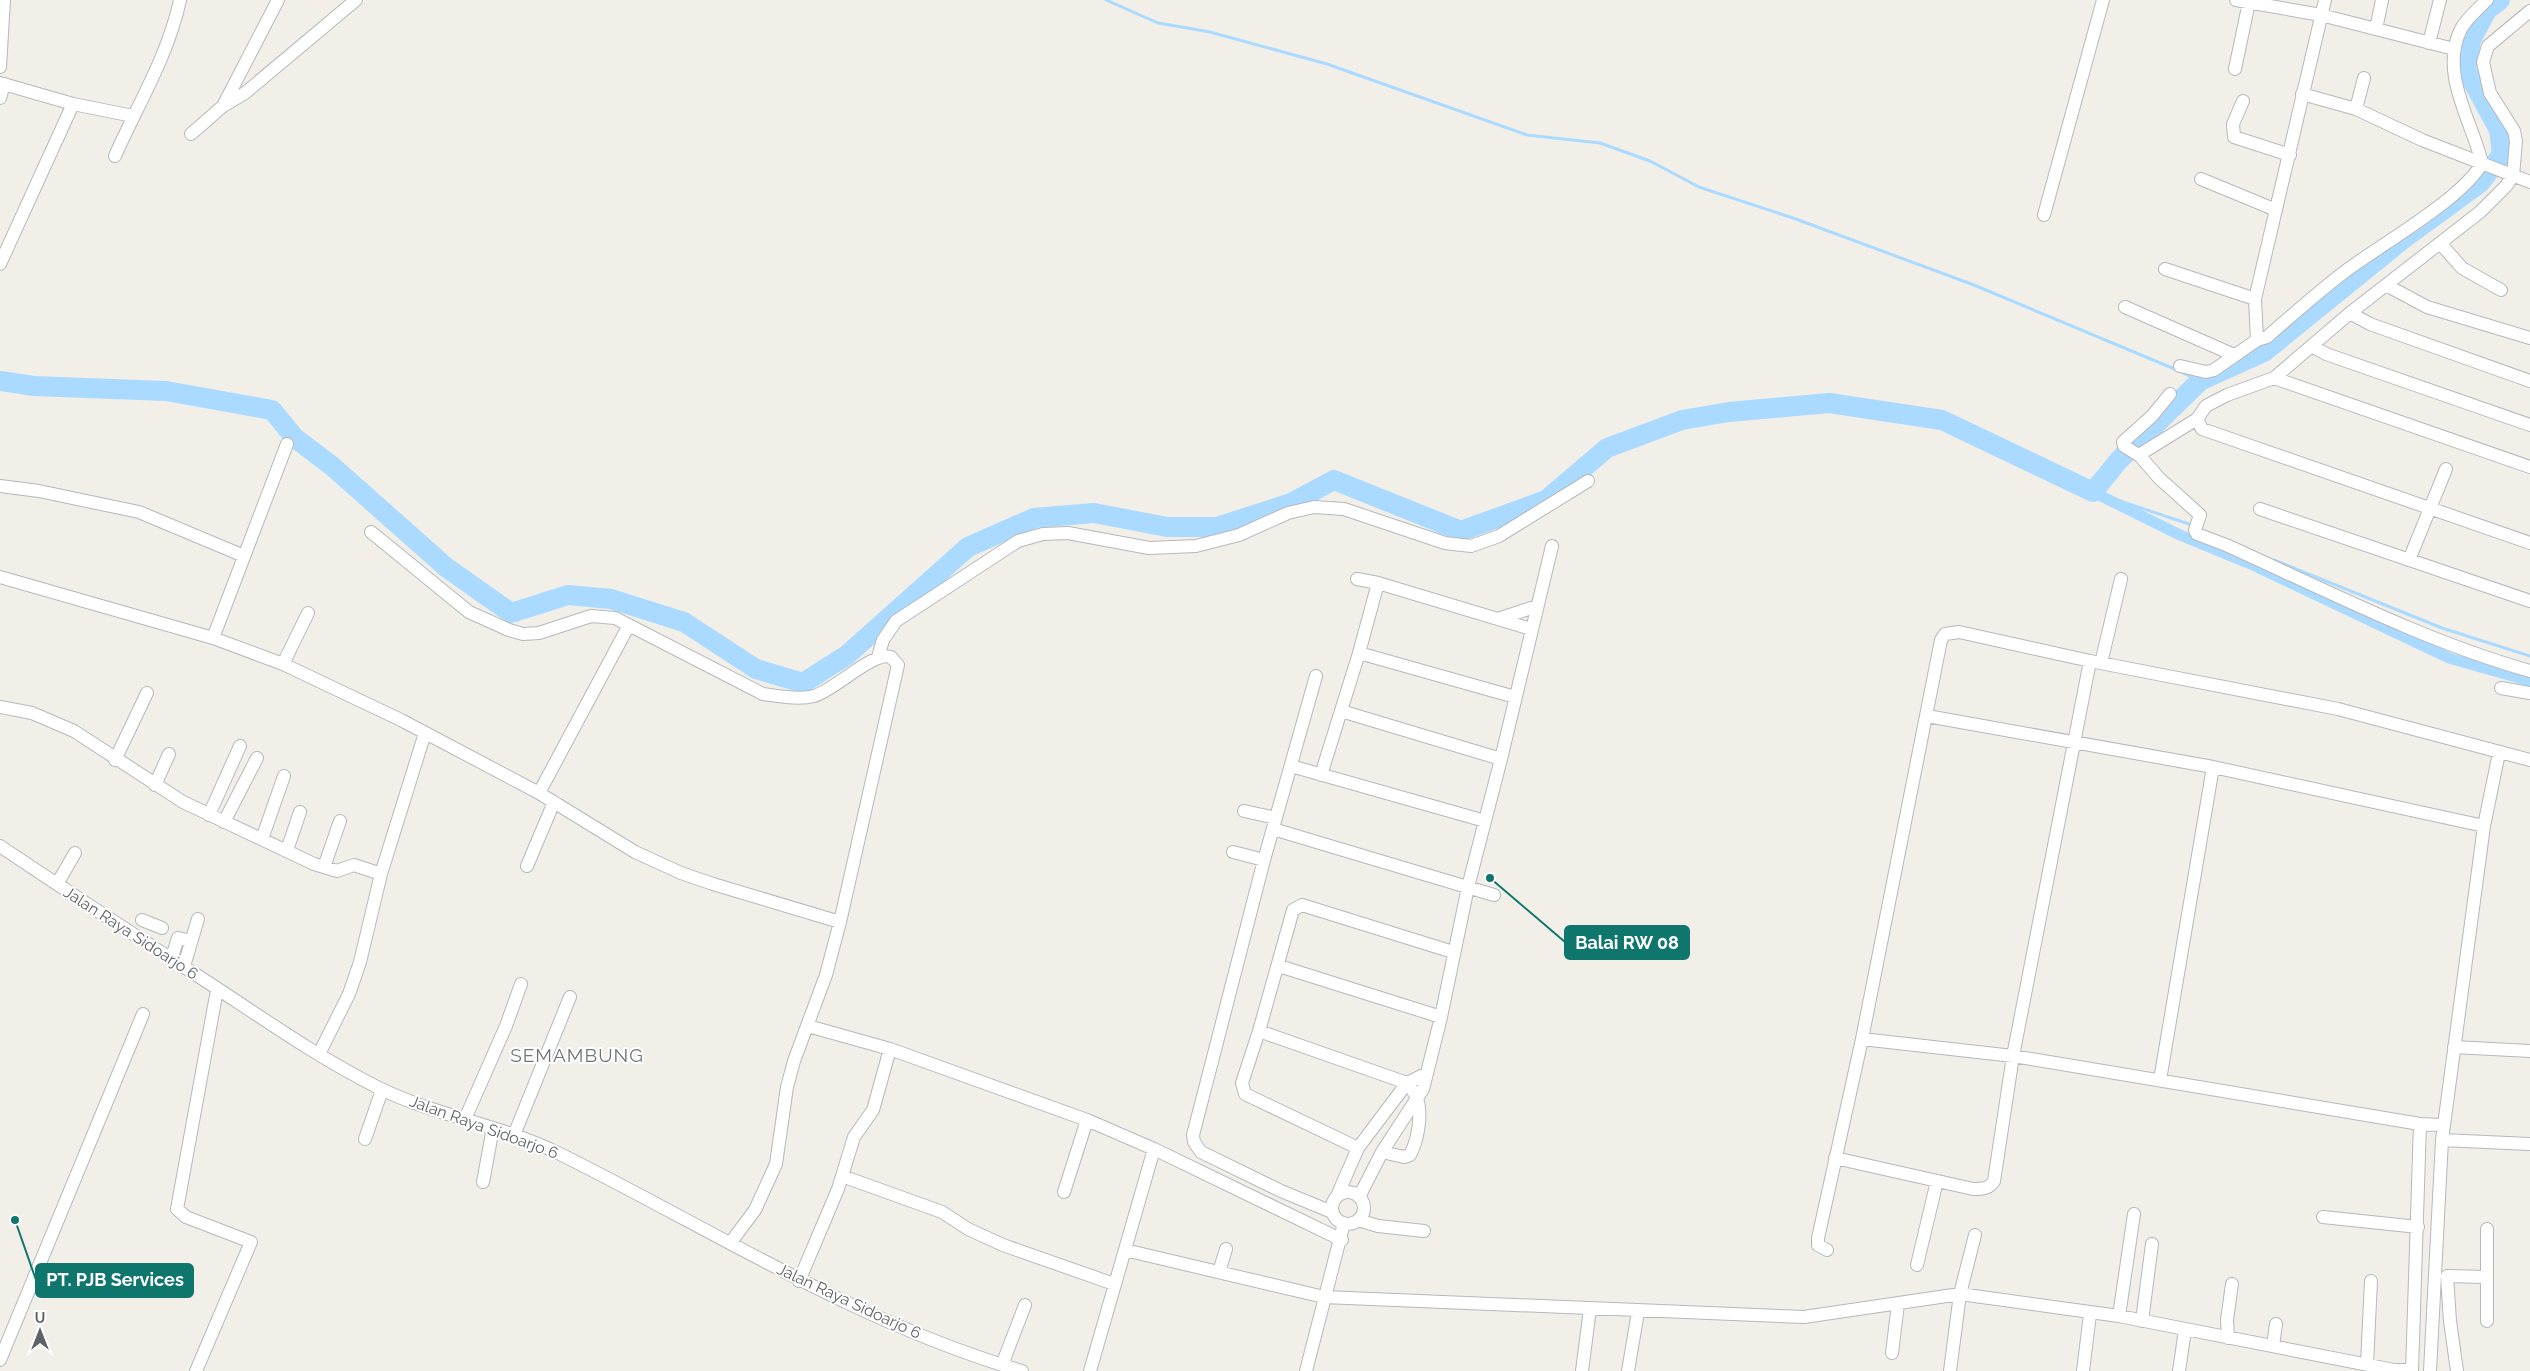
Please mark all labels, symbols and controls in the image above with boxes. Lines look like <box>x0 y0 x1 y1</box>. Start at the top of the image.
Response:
street label: Jalan Raya Sidoarjo 6 <box>60 882 202 984</box>
callout: Balai RW 08 <box>1565 926 1689 959</box>
text: Balai RW 08 <box>1575 932 1679 953</box>
district label: SEMAMBUNG <box>510 1044 644 1066</box>
street label: Jalan Raya Sidoarjo 6 <box>407 1091 561 1163</box>
street label: Jalan Raya Sidoarjo 6 <box>774 1259 924 1343</box>
callout: PT. PJB Services <box>36 1264 193 1297</box>
text: PT. PJB Services <box>46 1269 184 1290</box>
north arrow <box>15 1306 65 1356</box>
text: U <box>35 1310 45 1326</box>

